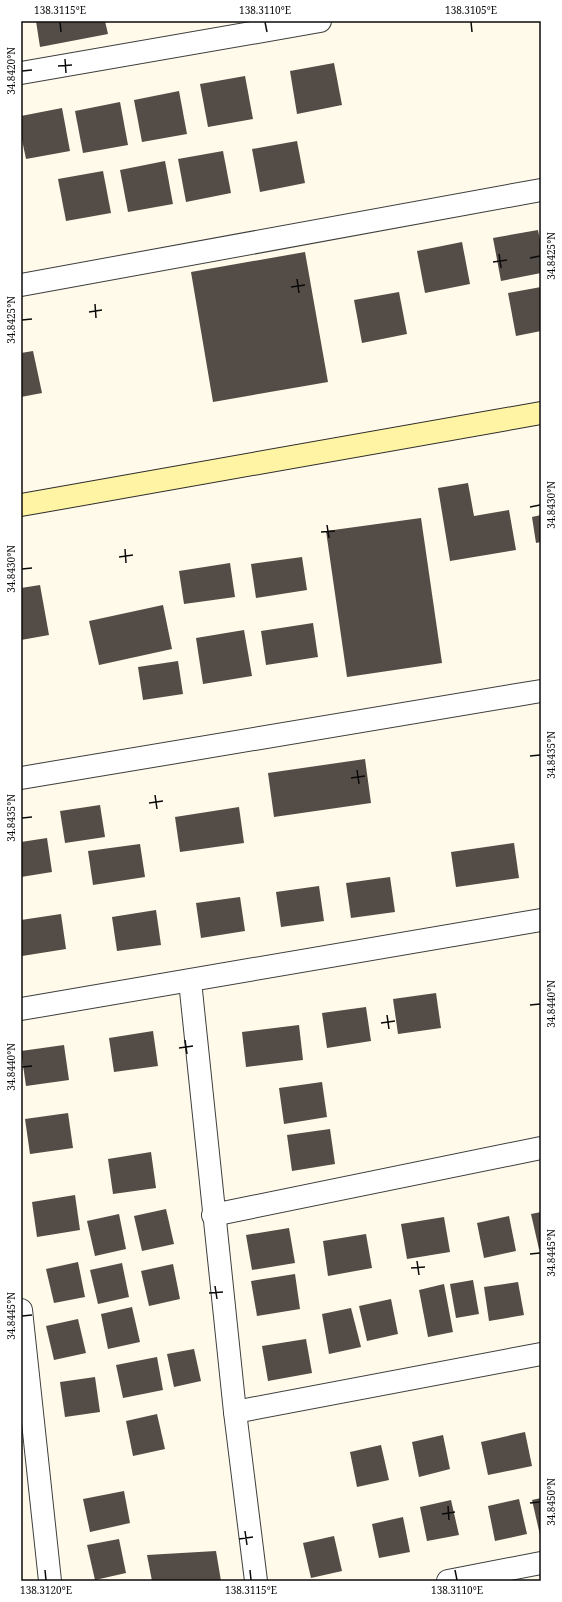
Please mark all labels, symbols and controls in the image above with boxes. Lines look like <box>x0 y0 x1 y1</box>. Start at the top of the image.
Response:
text: 138.3115°E <box>34 3 86 17</box>
text: 138.3110°E <box>239 3 291 17</box>
text: 138.3105°E <box>445 3 497 17</box>
text: 34.8420°N <box>4 47 18 95</box>
text: 34.8425°N <box>544 232 558 280</box>
text: 34.8425°N <box>4 296 18 344</box>
text: 34.8430°N <box>544 481 558 529</box>
text: 34.8430°N <box>4 545 18 593</box>
text: 34.8435°N <box>544 731 558 779</box>
text: 34.8435°N <box>4 794 18 842</box>
text: 34.8440°N <box>544 980 558 1028</box>
text: 34.8440°N <box>4 1043 18 1091</box>
text: 34.8445°N <box>544 1229 558 1277</box>
text: 34.8445°N <box>4 1292 18 1340</box>
text: 34.8450°N <box>544 1478 558 1526</box>
text: 138.3120°E <box>20 1583 72 1597</box>
text: 138.3115°E <box>225 1583 277 1597</box>
text: 138.3110°E <box>431 1583 483 1597</box>

